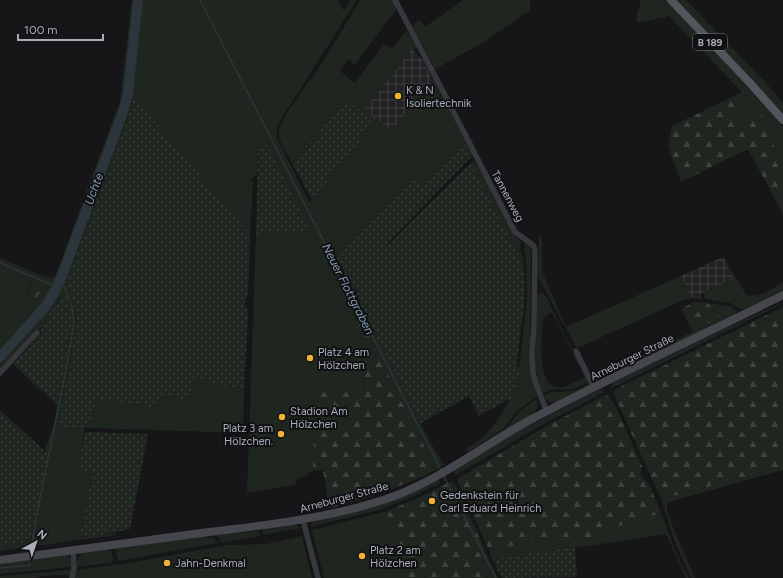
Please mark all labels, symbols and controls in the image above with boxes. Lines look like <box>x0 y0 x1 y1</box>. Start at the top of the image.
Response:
scale bar <box>18 16 103 42</box>
text: 100 m <box>24 23 58 37</box>
road number: B 189 <box>693 34 727 50</box>
place label: K & N Isoliertechnik <box>406 84 472 110</box>
marker: K & N Isoliertechnik <box>393 91 403 101</box>
street label: Tannenweg <box>489 168 527 224</box>
water label: Uchte <box>82 171 106 207</box>
water label: Neuer Flottgraben <box>319 241 377 337</box>
street label: Arneburger Straße <box>588 332 676 383</box>
place label: Platz 4 am Hölzchen <box>318 346 369 372</box>
marker: Platz 4 am Hölzchen <box>305 353 315 363</box>
place label: Stadion Am Hölzchen <box>290 405 348 431</box>
marker: Stadion Am Hölzchen <box>277 412 287 422</box>
place label: Platz 3 am Hölzchen. <box>223 422 273 448</box>
marker: Platz 3 am Hölzchen. <box>276 429 286 439</box>
street label: Arneburger Straße <box>299 479 390 516</box>
place label: Gedenkstein für Carl Eduard Heinrich <box>440 489 541 515</box>
marker: Gedenkstein für Carl Eduard Heinrich <box>427 496 437 506</box>
north arrow <box>16 522 56 562</box>
text: N <box>35 527 50 542</box>
place label: Platz 2 am Hölzchen <box>370 544 421 570</box>
marker: Platz 2 am Hölzchen <box>357 551 367 561</box>
place label: Jahn-Denkmal <box>175 557 246 570</box>
marker: Jahn-Denkmal <box>162 558 172 568</box>

